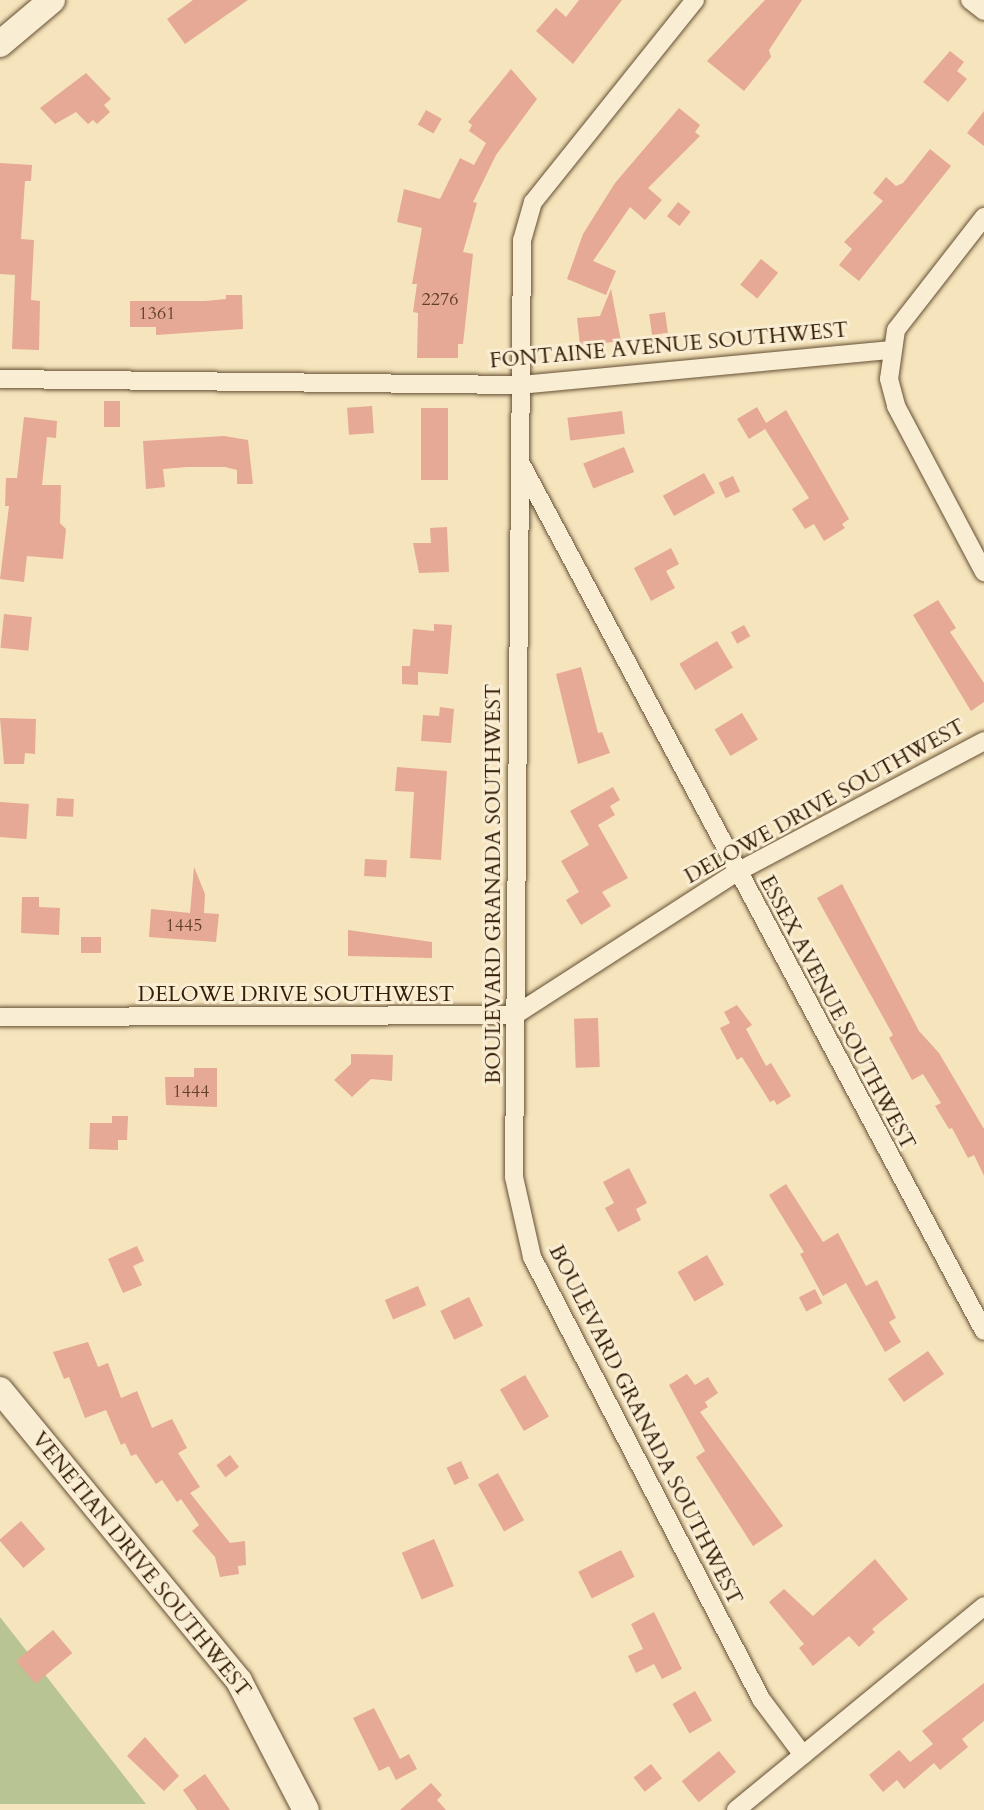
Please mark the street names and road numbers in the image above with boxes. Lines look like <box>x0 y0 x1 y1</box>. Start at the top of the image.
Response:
street label: FONTAINE AVENUE SOUTHWEST <box>489 318 849 374</box>
street label: BOULEVARD GRANADA SOUTHWEST <box>481 684 507 1084</box>
street label: DELOWE DRIVE SOUTHWEST <box>681 714 969 890</box>
street label: ESSEX AVENUE SOUTHWEST <box>754 872 920 1154</box>
street label: DELOWE DRIVE SOUTHWEST <box>138 982 454 1008</box>
street label: BOULEVARD GRANADA SOUTHWEST <box>543 1241 747 1609</box>
street label: VENETIAN DRIVE SOUTHWEST <box>26 1427 256 1703</box>

